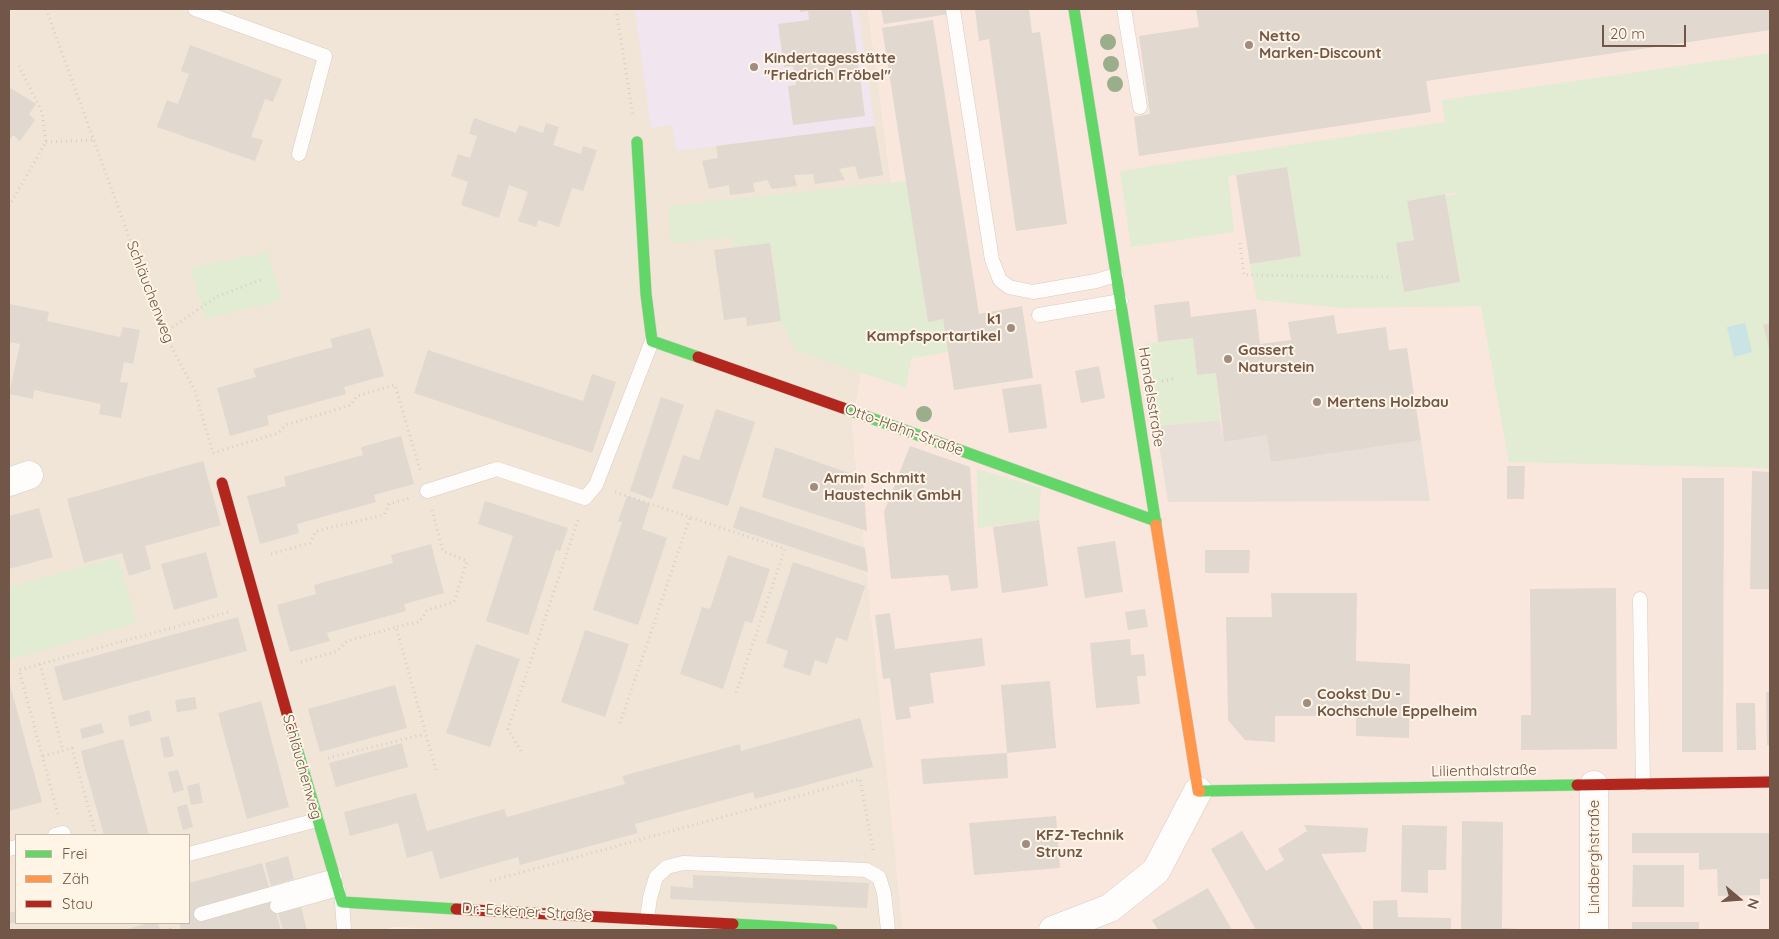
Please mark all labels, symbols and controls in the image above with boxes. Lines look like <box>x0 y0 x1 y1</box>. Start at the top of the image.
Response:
scale bar <box>1604 15 1688 47</box>
text: 20 m <box>1610 24 1645 43</box>
place label: Netto Marken-Discount <box>1259 27 1382 62</box>
marker: Netto Marken-Discount <box>1243 39 1255 51</box>
place label: Kindertagesstätte "Friedrich Fröbel" <box>764 49 896 84</box>
marker: Kindertagesstätte "Friedrich Fröbel" <box>748 61 760 73</box>
street label: Schläuchenweg <box>122 238 178 346</box>
place label: k1 Kampfsportartikel <box>867 310 1001 345</box>
marker: k1 Kampfsportartikel <box>1005 322 1017 334</box>
place label: Gassert Naturstein <box>1238 341 1315 376</box>
street label: Handelsstraße <box>1134 346 1168 448</box>
marker: Gassert Naturstein <box>1222 353 1234 365</box>
place label: Mertens Holzbau <box>1327 393 1449 411</box>
marker: Mertens Holzbau <box>1311 396 1323 408</box>
street label: Otto-Hahn-Straße <box>842 400 966 460</box>
place label: Armin Schmitt Haustechnik GmbH <box>824 469 961 504</box>
marker: Armin Schmitt Haustechnik GmbH <box>808 481 820 493</box>
place label: Cookst Du - Kochschule Eppelheim <box>1317 685 1477 720</box>
marker: Cookst Du - Kochschule Eppelheim <box>1301 697 1313 709</box>
street label: Schläuchenweg <box>278 713 326 821</box>
street label: Lilienthalstraße <box>1431 761 1537 781</box>
street label: Lindberghstraße <box>1585 800 1603 914</box>
place label: KFZ-Technik Strunz <box>1036 826 1124 861</box>
legend <box>15 834 190 924</box>
marker: KFZ-Technik Strunz <box>1020 838 1032 850</box>
text: Frei <box>62 844 88 863</box>
text: Zäh <box>62 869 89 888</box>
north arrow <box>1714 874 1764 924</box>
text: Stau <box>62 894 93 913</box>
text: N <box>1743 896 1763 911</box>
street label: Dr.-Eckener-Straße <box>461 900 593 924</box>

